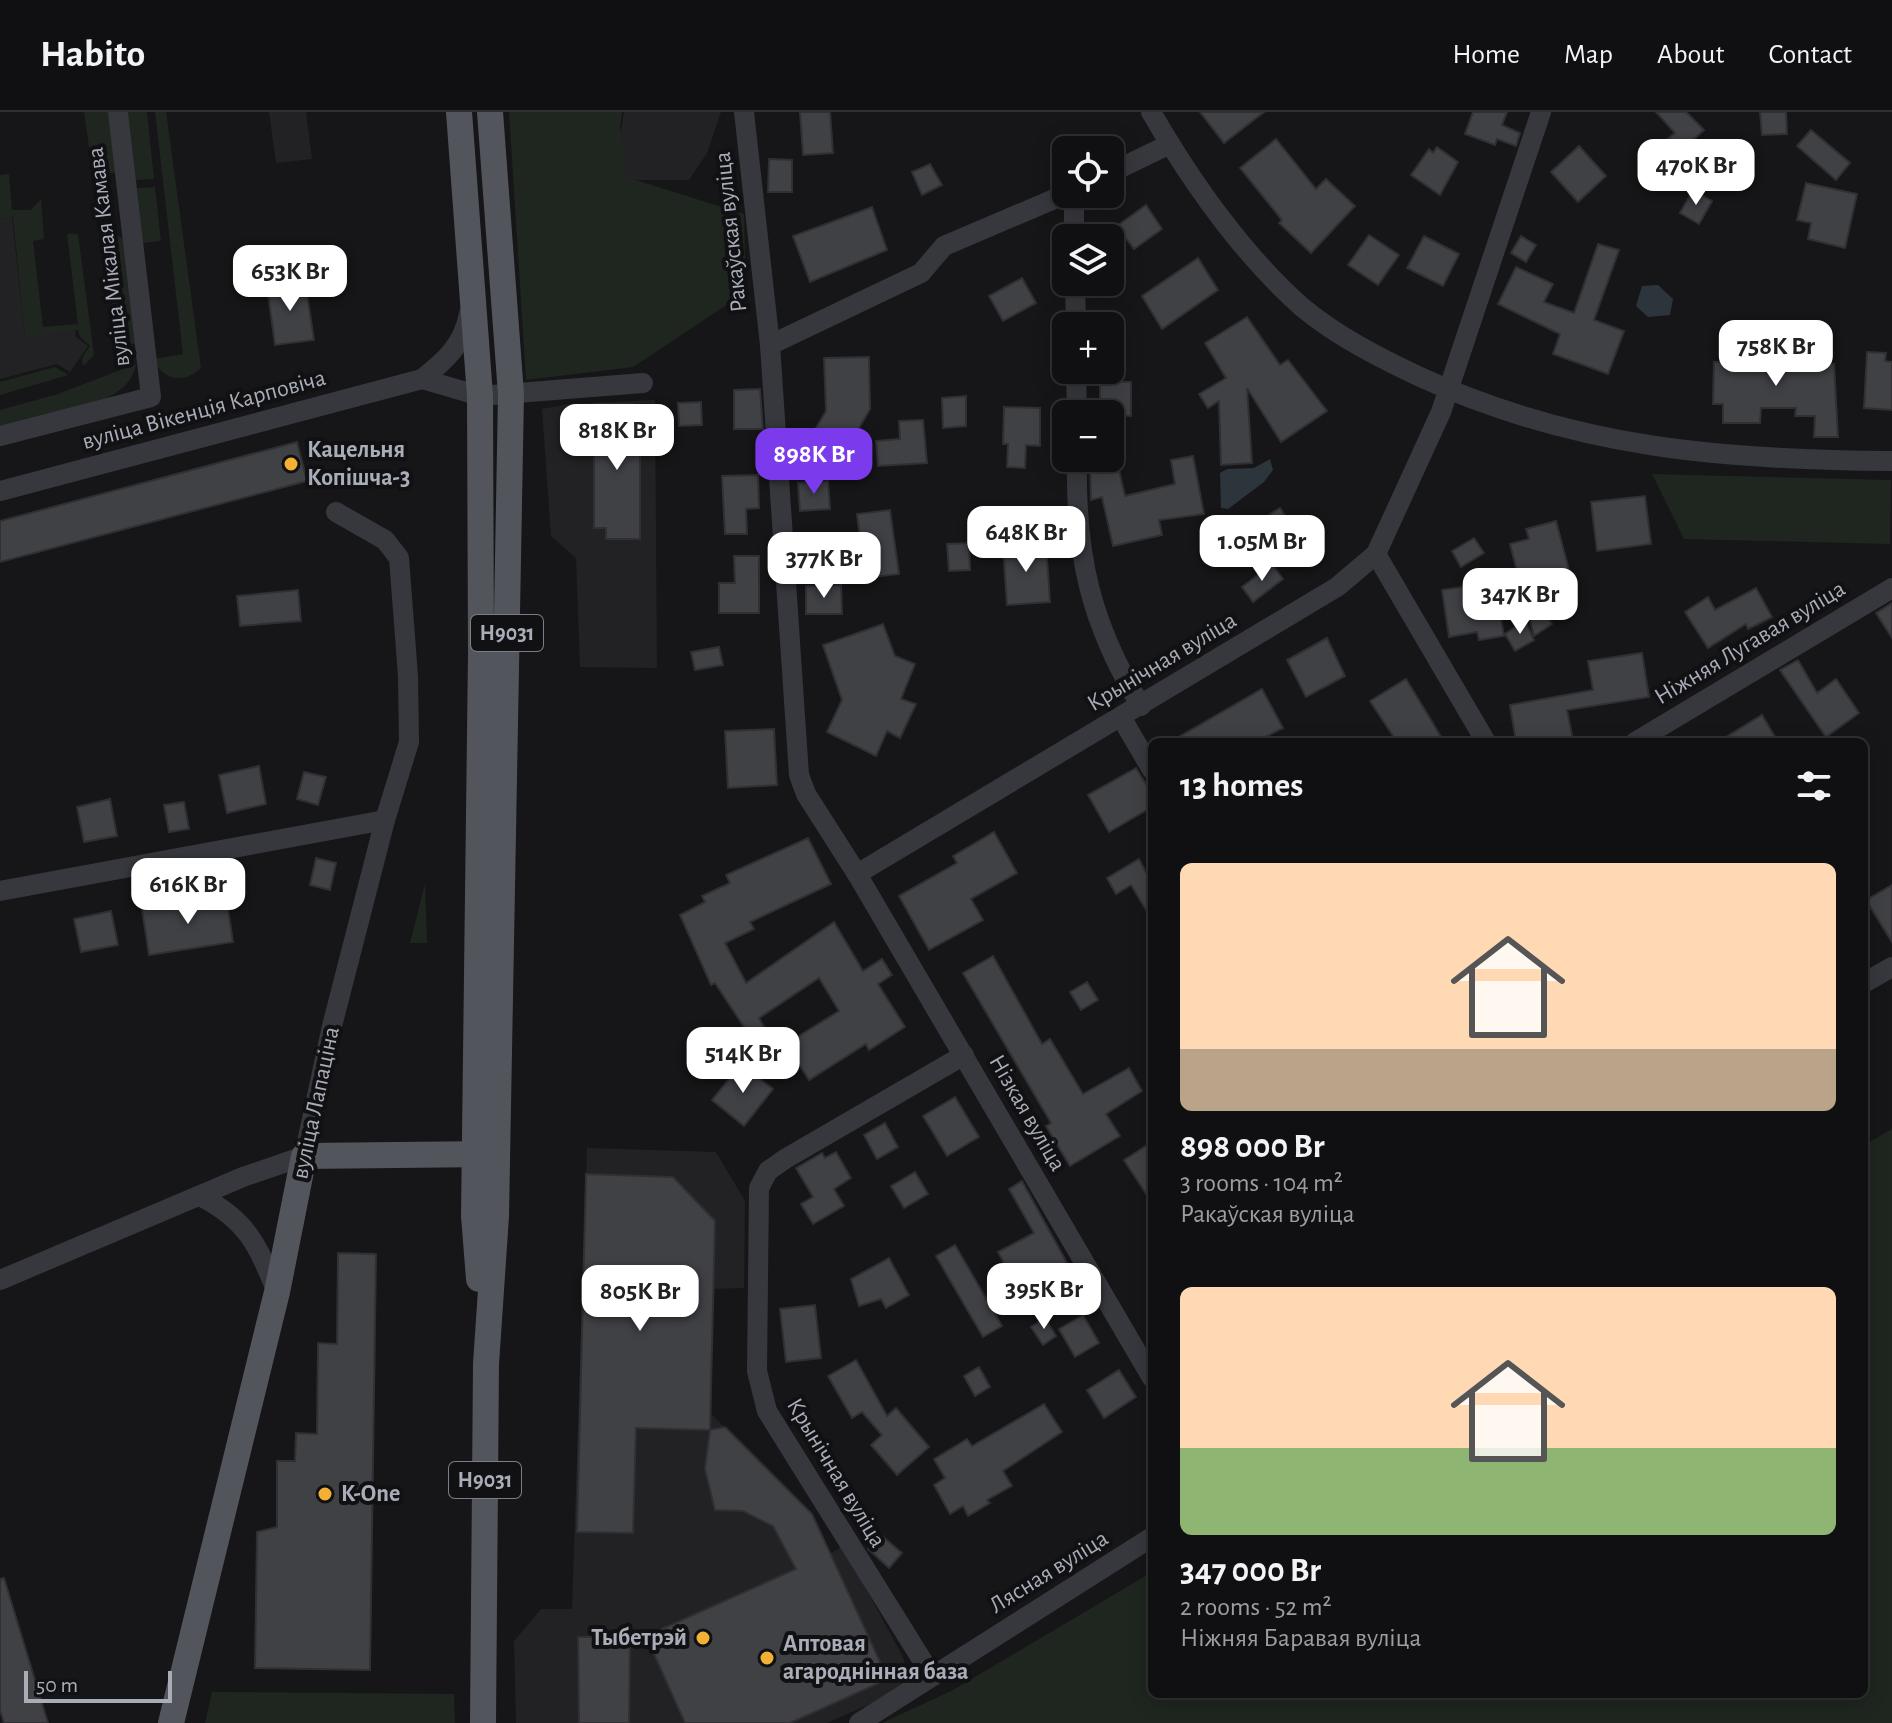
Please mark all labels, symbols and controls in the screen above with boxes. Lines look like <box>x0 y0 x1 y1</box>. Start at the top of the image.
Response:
text: Habito <box>40 36 145 74</box>
text: Home <box>1453 41 1520 69</box>
text: Map <box>1564 41 1613 69</box>
text: About <box>1657 41 1725 69</box>
text: Contact <box>1769 41 1852 69</box>
map controls <box>1052 136 1124 472</box>
button: locate <box>1052 136 1124 208</box>
pin: 470K Br <box>1622 139 1770 207</box>
street label: вуліца Мікалая Камава <box>84 146 134 368</box>
street label: Ракаўская вуліца <box>711 151 751 313</box>
text: 470K Br <box>1656 152 1736 178</box>
button: layers <box>1052 224 1124 296</box>
pin: 653K Br <box>216 245 364 313</box>
text: 653K Br <box>251 258 329 284</box>
button: + <box>1052 312 1124 384</box>
pin: 758K Br <box>1702 320 1850 388</box>
text: 758K Br <box>1737 333 1815 359</box>
street label: вуліца Вікенція Карповіча <box>80 366 328 454</box>
button: − <box>1052 400 1124 472</box>
pin: 818K Br <box>543 404 691 472</box>
text: 818K Br <box>578 417 656 443</box>
pin: 898K Br <box>740 428 888 496</box>
place label: Кацельня Копішча-3 <box>307 438 410 490</box>
text: 898K Br <box>773 441 855 467</box>
marker: Кацельня Копішча-3 <box>282 455 300 473</box>
pin: 648K Br <box>952 506 1100 574</box>
pin: 1.05M Br <box>1179 515 1345 583</box>
text: 648K Br <box>985 519 1067 545</box>
text: 1.05M Br <box>1218 528 1306 554</box>
pin: 377K Br <box>750 532 898 600</box>
text: 377K Br <box>786 545 862 571</box>
pin: 347K Br <box>1446 568 1594 636</box>
street label: Ніжняя Лугавая вуліца <box>1650 577 1850 709</box>
text: 347K Br <box>1481 581 1559 607</box>
street label: Крынічная вуліца <box>1083 608 1241 716</box>
road number: Н9031 <box>471 615 543 651</box>
icon: filters <box>1792 764 1836 808</box>
text: 13 homes <box>1180 769 1303 803</box>
pin: 616K Br <box>114 858 262 926</box>
text: 616K Br <box>149 871 227 897</box>
icon: home <box>1436 915 1580 1059</box>
street label: вуліца Лапаціна <box>288 1025 344 1181</box>
pin: 514K Br <box>669 1027 817 1095</box>
text: 514K Br <box>705 1040 781 1066</box>
street label: Нізкая вуліца <box>984 1051 1070 1175</box>
text: 898 000 Br <box>1180 1130 1325 1164</box>
text: 3 rooms · 104 m² <box>1180 1170 1343 1196</box>
text: Ракаўская вуліца <box>1180 1201 1355 1227</box>
pin: 395K Br <box>970 1263 1118 1331</box>
pin: 805K Br <box>566 1265 714 1333</box>
text: 395K Br <box>1005 1276 1083 1302</box>
text: 805K Br <box>600 1278 680 1304</box>
icon: home <box>1436 1339 1580 1483</box>
street label: Крынічная вуліца <box>782 1394 890 1552</box>
road number: Н9031 <box>449 1462 521 1498</box>
place label: K-One <box>341 1482 400 1506</box>
marker: K-One <box>316 1485 334 1503</box>
street label: Лясная вуліца <box>986 1526 1113 1618</box>
text: 347 000 Br <box>1180 1554 1321 1588</box>
text: 2 rooms · 52 m² <box>1180 1594 1332 1620</box>
text: Ніжняя Баравая вуліца <box>1180 1625 1421 1651</box>
place label: Тыбетрэй <box>591 1626 687 1650</box>
marker: Тыбетрэй <box>694 1629 712 1647</box>
place label: Аптовая агароднінная база <box>783 1632 968 1684</box>
marker: Аптовая агароднінная база <box>758 1649 776 1667</box>
scale bar <box>24 1667 172 1703</box>
text: 50 m <box>36 1674 78 1696</box>

